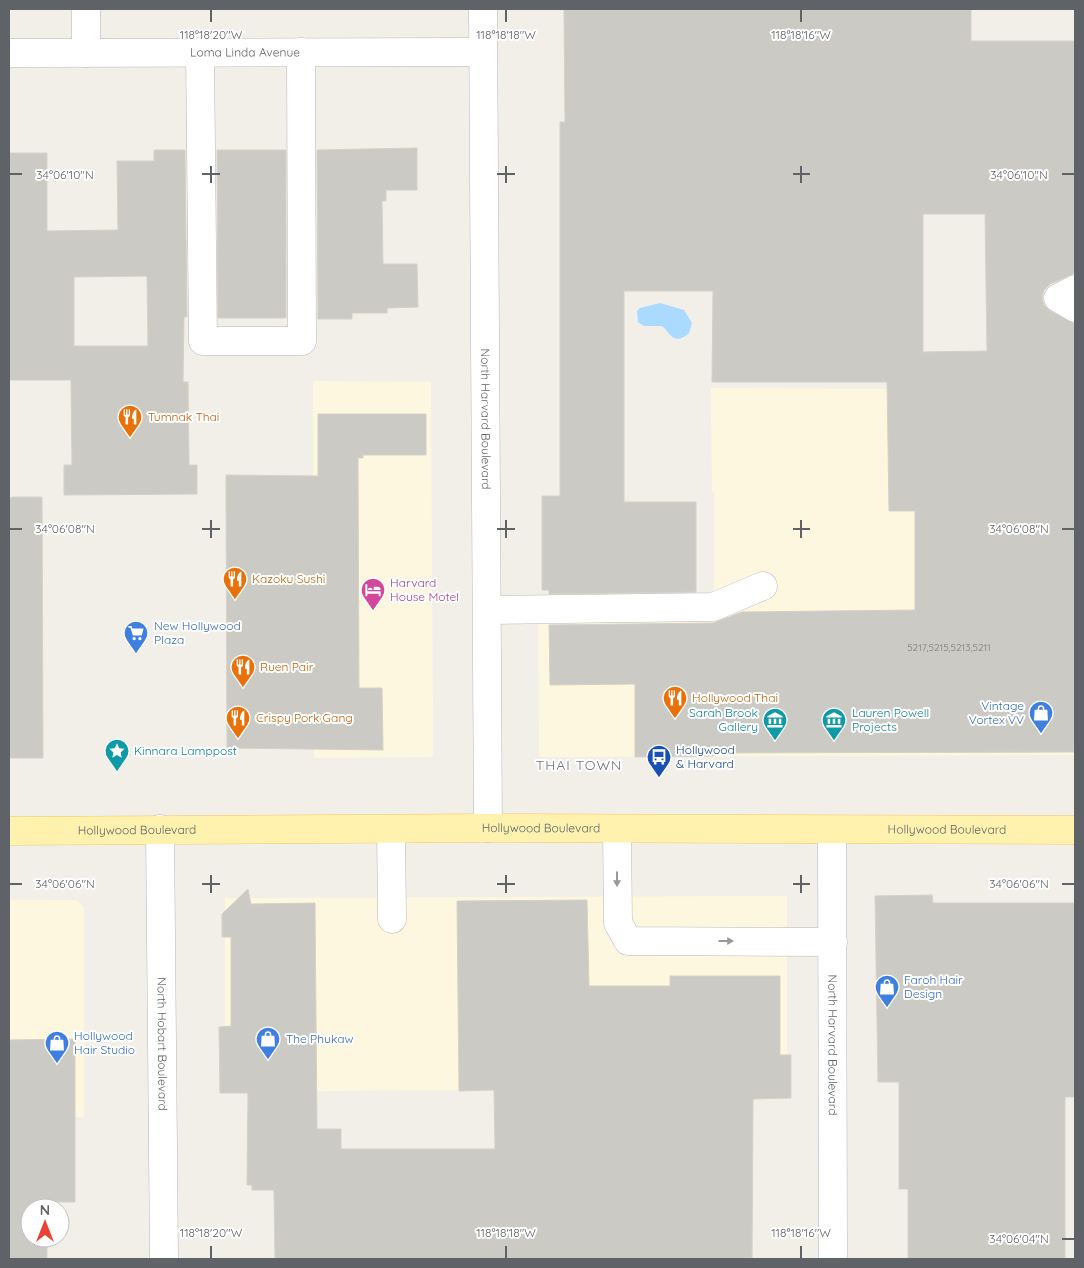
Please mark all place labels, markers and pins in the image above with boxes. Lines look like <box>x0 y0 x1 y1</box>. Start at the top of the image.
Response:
restaurant icon: Tumnak Thai <box>117 404 143 438</box>
place label: Tumnak Thai <box>148 409 219 424</box>
restaurant icon: Kazoku Sushi <box>222 566 248 600</box>
place label: Kazoku Sushi <box>252 571 325 586</box>
place label: Harvard House Motel <box>390 575 459 604</box>
hotel icon: Harvard House Motel <box>360 577 386 611</box>
place label: New Hollywood Plaza <box>154 618 241 647</box>
supermarket icon: New Hollywood Plaza <box>123 620 149 654</box>
restaurant icon: Ruen Pair <box>230 654 256 688</box>
place label: Ruen Pair <box>260 659 314 674</box>
restaurant icon: Hollywood Thai <box>662 685 688 719</box>
place label: Hollywood Thai <box>692 690 778 705</box>
place label: Vintage Vortex VV <box>969 698 1024 727</box>
shop icon: Vintage Vortex VV <box>1028 700 1054 734</box>
restaurant icon: Crispy Pork Gang <box>225 705 251 739</box>
place label: Sarah Brook Gallery <box>689 705 758 734</box>
place label: Lauren Powell Projects <box>852 705 929 734</box>
museum icon: Sarah Brook Gallery <box>762 707 788 741</box>
museum icon: Lauren Powell Projects <box>821 707 847 741</box>
place label: Crispy Pork Gang <box>256 710 353 725</box>
place icon: Kinnara Lamppost <box>104 738 130 772</box>
place label: Hollywood & Harvard <box>676 742 735 771</box>
place label: Kinnara Lamppost <box>134 743 237 758</box>
bus stop icon: Hollywood & Harvard <box>646 744 672 778</box>
place label: Faroh Hair Design <box>904 972 963 1001</box>
shop icon: Faroh Hair Design <box>874 974 900 1008</box>
shop icon: The Phukaw <box>255 1026 281 1060</box>
place label: Hollywood Hair Studio <box>74 1028 135 1057</box>
shop icon: Hollywood Hair Studio <box>44 1030 70 1064</box>
place label: The Phukaw <box>286 1031 354 1046</box>

